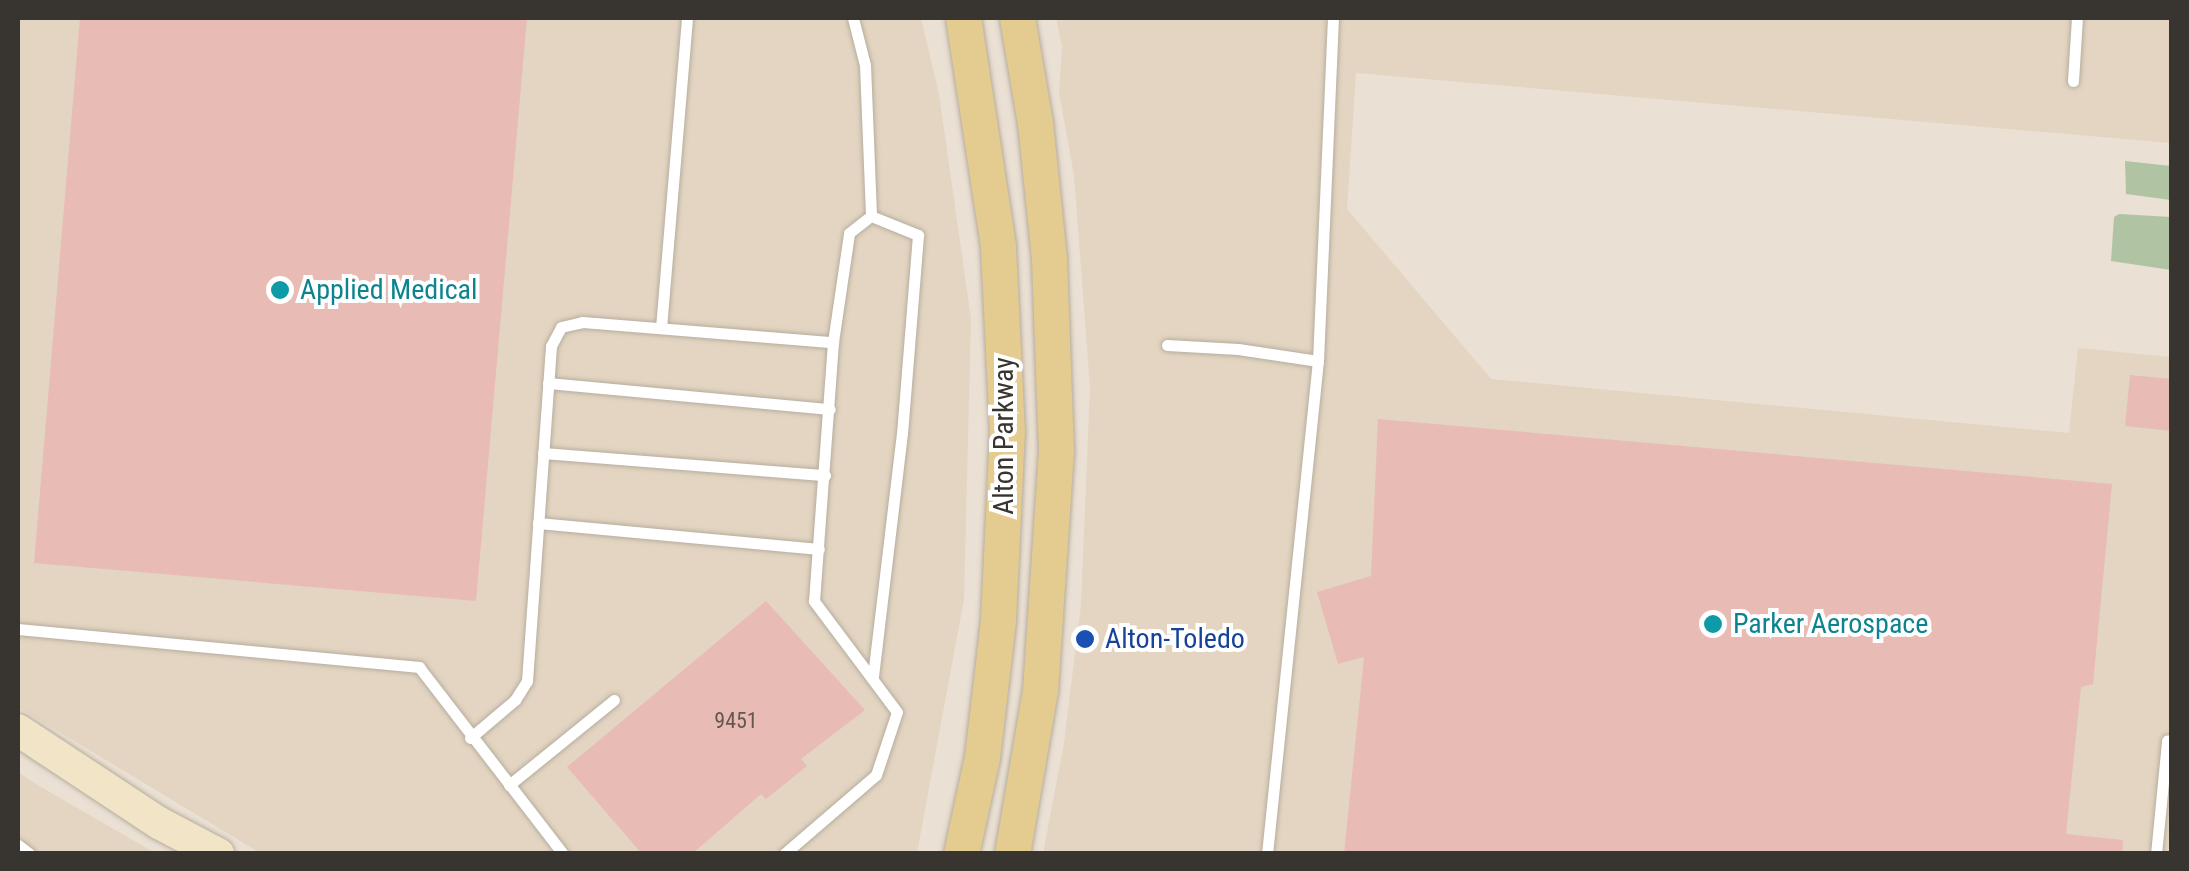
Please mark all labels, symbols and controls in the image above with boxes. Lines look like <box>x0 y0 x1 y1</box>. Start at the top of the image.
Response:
place label: Applied Medical <box>300 273 477 307</box>
marker: Applied Medical <box>269 279 291 301</box>
street label: Alton Parkway <box>987 357 1021 515</box>
place label: Parker Aerospace <box>1733 607 1928 641</box>
marker: Parker Aerospace <box>1702 613 1724 635</box>
place label: Alton-Toledo <box>1105 622 1245 656</box>
marker: Alton-Toledo <box>1074 628 1096 650</box>
house number: 9451 <box>714 708 758 734</box>

